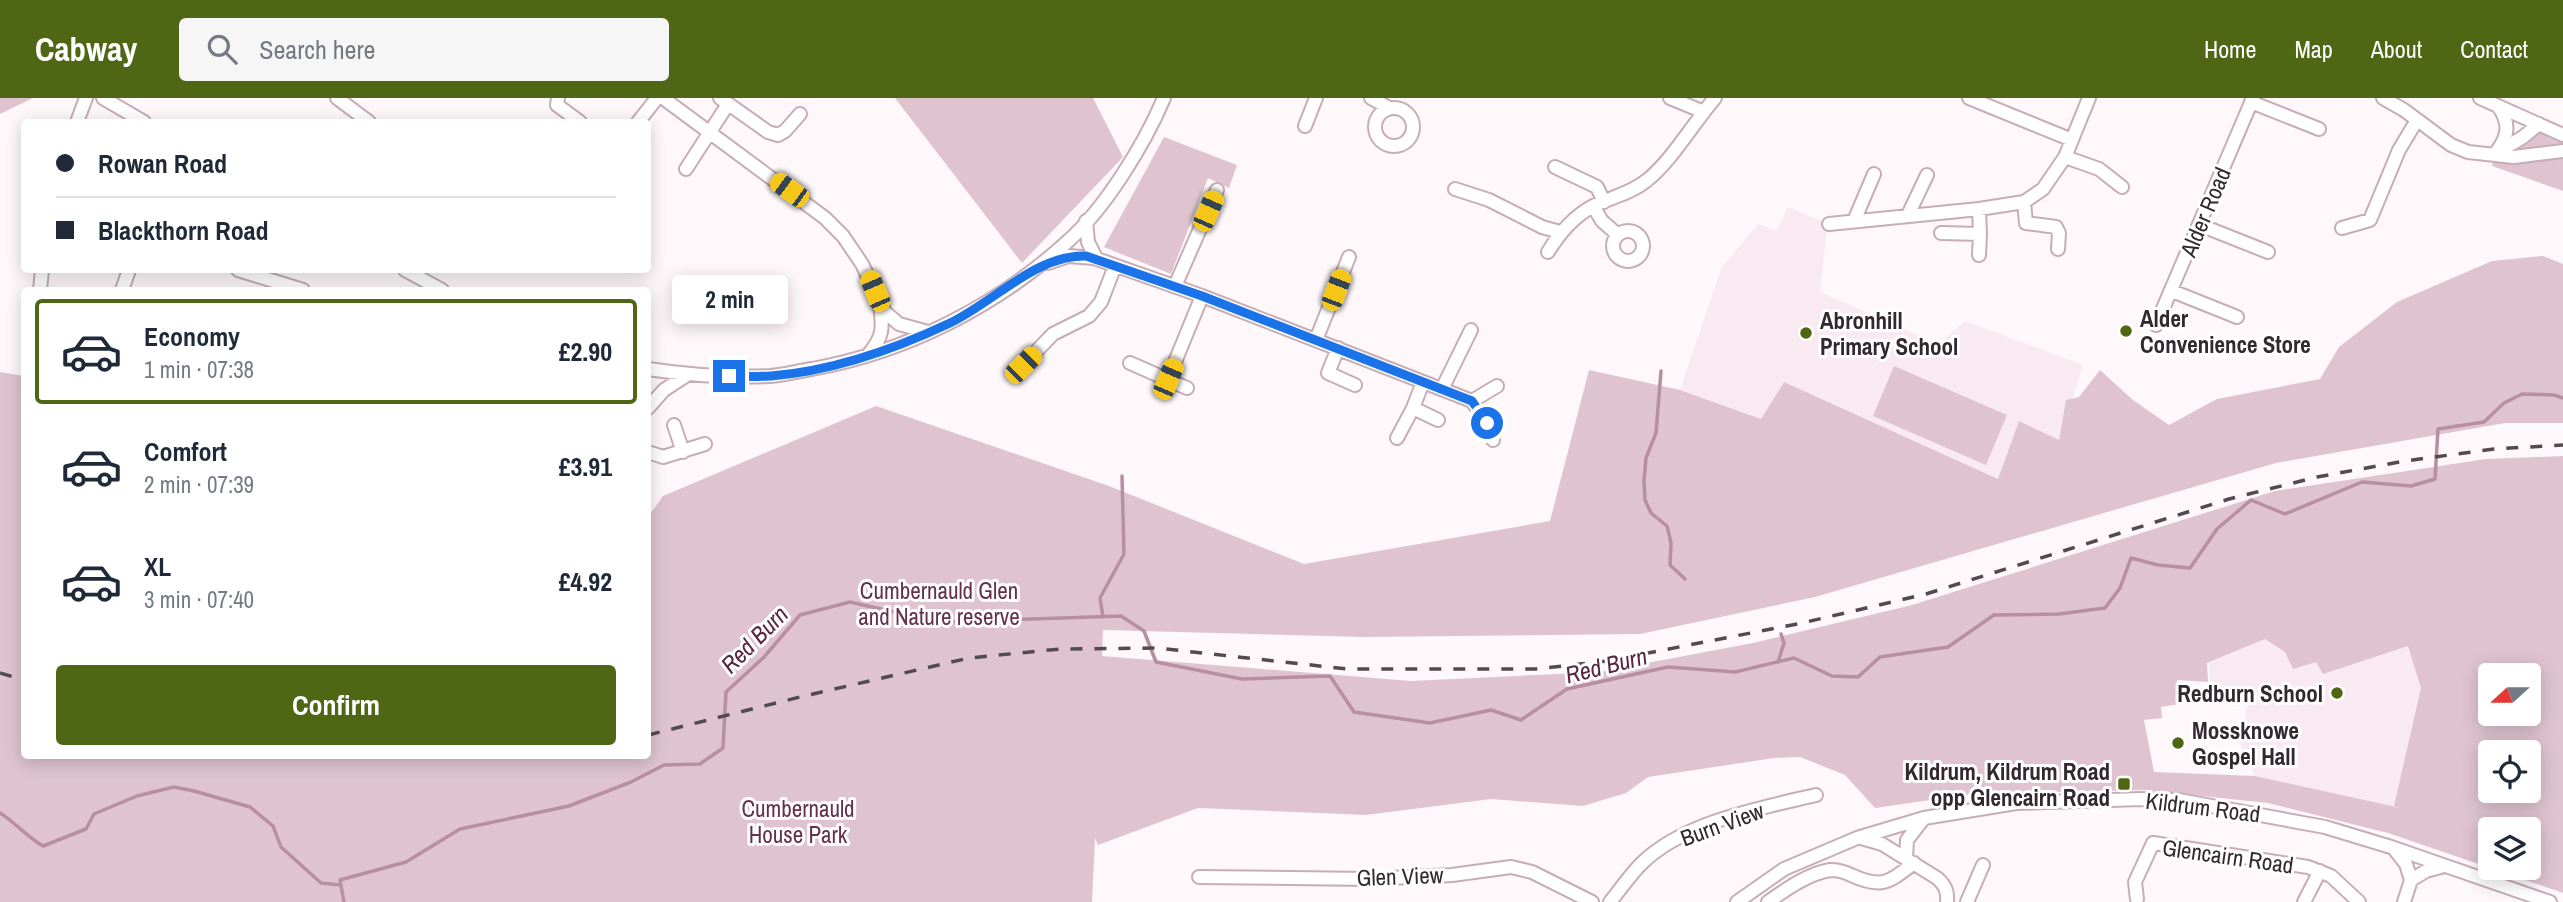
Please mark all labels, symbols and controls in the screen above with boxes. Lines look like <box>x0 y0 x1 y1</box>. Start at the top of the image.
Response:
search box <box>179 18 669 81</box>
text: Cabway <box>35 27 137 71</box>
icon: search <box>203 30 241 68</box>
text: Search here <box>259 32 375 67</box>
text: Home <box>2204 33 2256 65</box>
text: Map <box>2294 33 2333 65</box>
text: About <box>2371 33 2422 65</box>
text: Contact <box>2460 33 2528 65</box>
text: Rowan Road <box>98 146 227 181</box>
street label: Alder Road <box>2172 163 2238 262</box>
car <box>766 169 813 211</box>
car <box>1190 188 1227 234</box>
text: Blackthorn Road <box>98 213 269 248</box>
car <box>1319 267 1354 313</box>
car <box>858 268 893 314</box>
callout: 2 min <box>671 274 787 324</box>
text: 2 min <box>705 284 755 315</box>
place label: Alder Convenience Store <box>2140 303 2311 360</box>
place label: Abronhill Primary School <box>1820 305 1958 362</box>
text: Economy <box>144 319 240 354</box>
icon: car <box>60 320 123 383</box>
marker: Alder Convenience Store <box>2118 323 2134 339</box>
marker: Abronhill Primary School <box>1798 325 1814 341</box>
text: £2.90 <box>559 334 612 369</box>
car <box>1001 343 1046 387</box>
text: 1 min · 07:38 <box>144 354 254 385</box>
car <box>1151 356 1186 402</box>
route end <box>713 360 745 392</box>
route start <box>1471 407 1503 439</box>
text: Comfort <box>144 434 227 469</box>
icon: car <box>60 435 123 498</box>
text: £3.91 <box>559 449 612 484</box>
text: 2 min · 07:39 <box>144 469 254 500</box>
text: XL <box>144 549 171 584</box>
icon: car <box>60 550 123 613</box>
text: £4.92 <box>559 564 612 599</box>
park label: Cumbernauld Glen and Nature reserve <box>858 575 1020 632</box>
text: 3 min · 07:40 <box>144 584 254 615</box>
water label: Red Burn <box>713 598 795 680</box>
water label: Red Burn <box>1562 639 1650 691</box>
north arrow <box>2478 663 2541 726</box>
map controls <box>2478 663 2541 880</box>
button: Confirm <box>56 665 616 745</box>
place label: Redburn School <box>2177 678 2323 709</box>
marker: Redburn School <box>2329 685 2345 701</box>
place label: Mossknowe Gospel Hall <box>2192 715 2299 772</box>
marker: Mossknowe Gospel Hall <box>2170 735 2186 751</box>
button: locate <box>2478 740 2541 803</box>
place label: Kildrum, Kildrum Road opp Glencairn Road <box>1905 756 2110 813</box>
marker: Kildrum, Kildrum Road opp Glencairn Road <box>2116 776 2132 792</box>
street label: Kildrum Road <box>2144 785 2262 829</box>
park label: Cumbernauld House Park <box>741 793 855 850</box>
street label: Burn View <box>1676 794 1768 853</box>
button: layers <box>2478 817 2541 880</box>
street label: Glencairn Road <box>2160 831 2296 881</box>
street label: Glen View <box>1356 859 1444 893</box>

